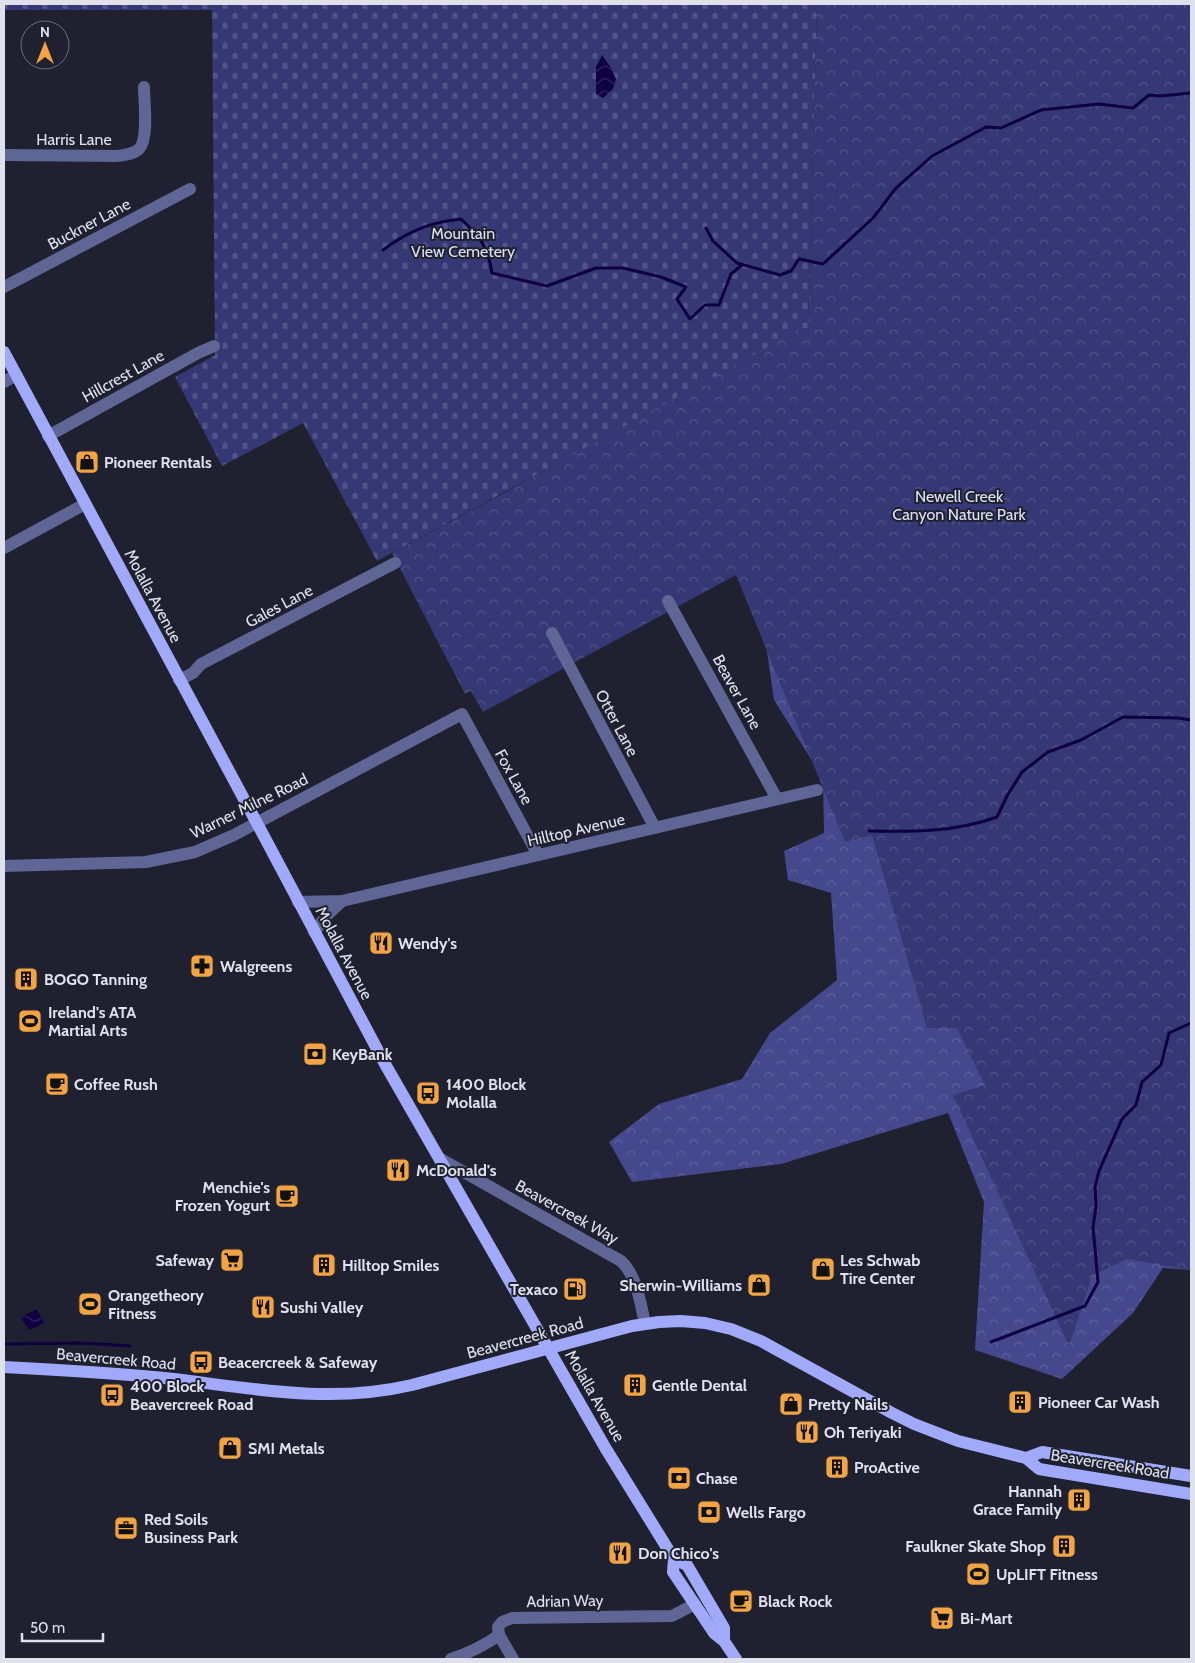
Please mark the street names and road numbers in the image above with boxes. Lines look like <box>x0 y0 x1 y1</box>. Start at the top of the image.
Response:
street label: Harris Lane <box>36 130 112 149</box>
street label: Buckner Lane <box>44 194 134 254</box>
street label: Hillcrest Lane <box>79 346 167 406</box>
street label: Molalla Avenue <box>121 546 185 646</box>
street label: Gales Lane <box>242 580 316 632</box>
street label: Beaver Lane <box>709 651 765 733</box>
street label: Otter Lane <box>592 686 642 760</box>
street label: Fox Lane <box>491 746 537 808</box>
street label: Warner Milne Road <box>187 769 311 843</box>
street label: Hilltop Avenue <box>525 810 627 850</box>
street label: Molalla Avenue <box>312 903 376 1003</box>
street label: Beavercreek Way <box>512 1176 622 1248</box>
street label: Beavercreek Road <box>465 1313 585 1363</box>
street label: Beavercreek Road <box>55 1344 177 1374</box>
street label: Molalla Avenue <box>561 1347 629 1445</box>
street label: Beavercreek Road <box>1049 1445 1171 1483</box>
street label: Adrian Way <box>526 1591 604 1611</box>

